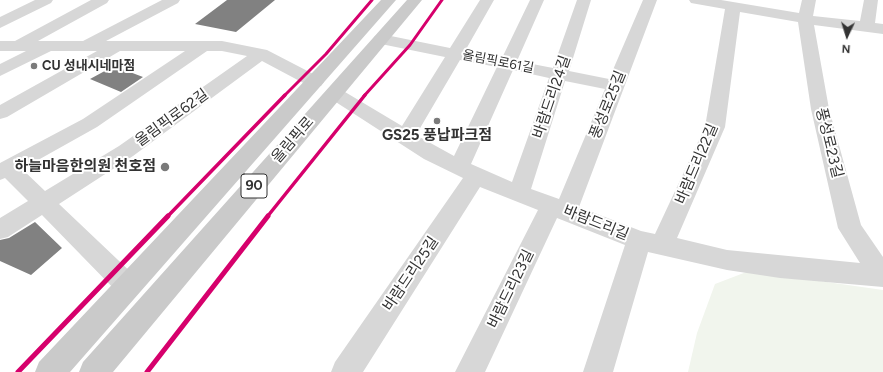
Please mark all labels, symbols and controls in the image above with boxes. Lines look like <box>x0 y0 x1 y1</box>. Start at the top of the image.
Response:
north arrow <box>827 16 867 56</box>
text: N <box>841 42 851 55</box>
street label: 올림픽로61길 <box>461 47 535 77</box>
street label: 바람드리24길 <box>529 53 575 141</box>
place label: CU 성내시네마점 <box>42 58 135 74</box>
marker: CU 성내시네마점 <box>29 61 39 71</box>
street label: 풍성로25길 <box>586 68 630 142</box>
street label: 올림픽로62길 <box>132 85 212 151</box>
street label: 풍성로23길 <box>812 106 846 180</box>
street label: 올림픽로 <box>268 113 318 167</box>
marker: GS25 풍납파크점 <box>432 116 442 126</box>
street label: 바람드리22길 <box>672 121 722 207</box>
place label: GS25 풍납파크점 <box>382 127 492 145</box>
place label: 하늘마음한의원 천호점 <box>14 158 156 176</box>
marker: 하늘마음한의원 천호점 <box>159 161 171 173</box>
road number: 90 <box>241 174 267 198</box>
street label: 바람드리길 <box>561 202 631 244</box>
street label: 바람드리25길 <box>379 233 443 315</box>
street label: 바람드리23길 <box>484 247 538 331</box>

